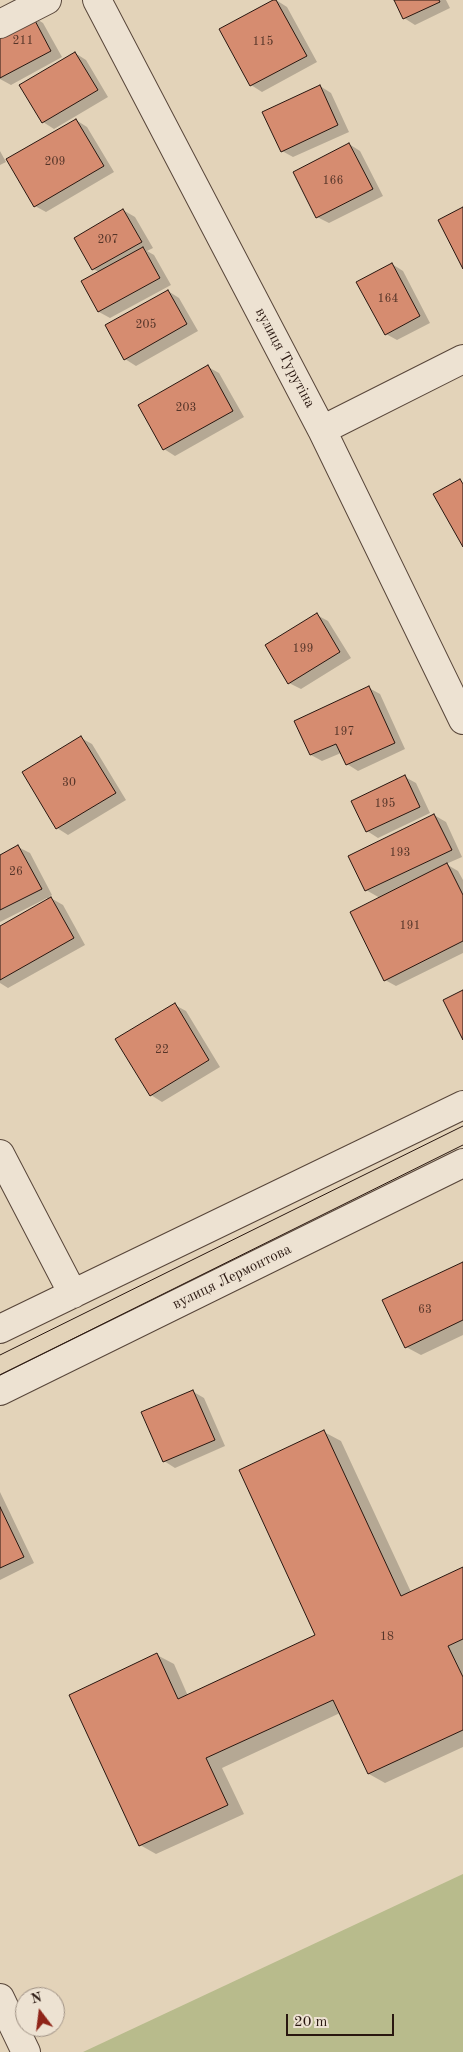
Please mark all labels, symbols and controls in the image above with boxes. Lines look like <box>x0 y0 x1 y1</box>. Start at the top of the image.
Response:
house number: 211 <box>13 34 33 48</box>
house number: 115 <box>253 35 273 49</box>
house number: 209 <box>45 155 65 169</box>
house number: 166 <box>323 174 343 188</box>
house number: 207 <box>98 233 118 247</box>
house number: 164 <box>378 292 398 306</box>
street label: вулиця Турутіна <box>251 305 319 411</box>
house number: 205 <box>136 318 156 332</box>
house number: 203 <box>176 401 196 415</box>
house number: 199 <box>293 642 313 656</box>
house number: 197 <box>334 725 354 739</box>
house number: 30 <box>62 776 76 790</box>
house number: 195 <box>375 797 395 811</box>
house number: 193 <box>390 846 410 860</box>
house number: 26 <box>9 865 23 879</box>
house number: 191 <box>400 919 420 933</box>
house number: 22 <box>155 1043 169 1057</box>
street label: вулиця Лермонтова <box>170 1240 294 1314</box>
house number: 63 <box>418 1303 432 1317</box>
house number: 18 <box>380 1630 394 1644</box>
north arrow <box>15 1987 65 2037</box>
text: N <box>29 1990 43 2007</box>
scale bar <box>288 2004 396 2036</box>
text: 20 m <box>294 2015 328 2030</box>

